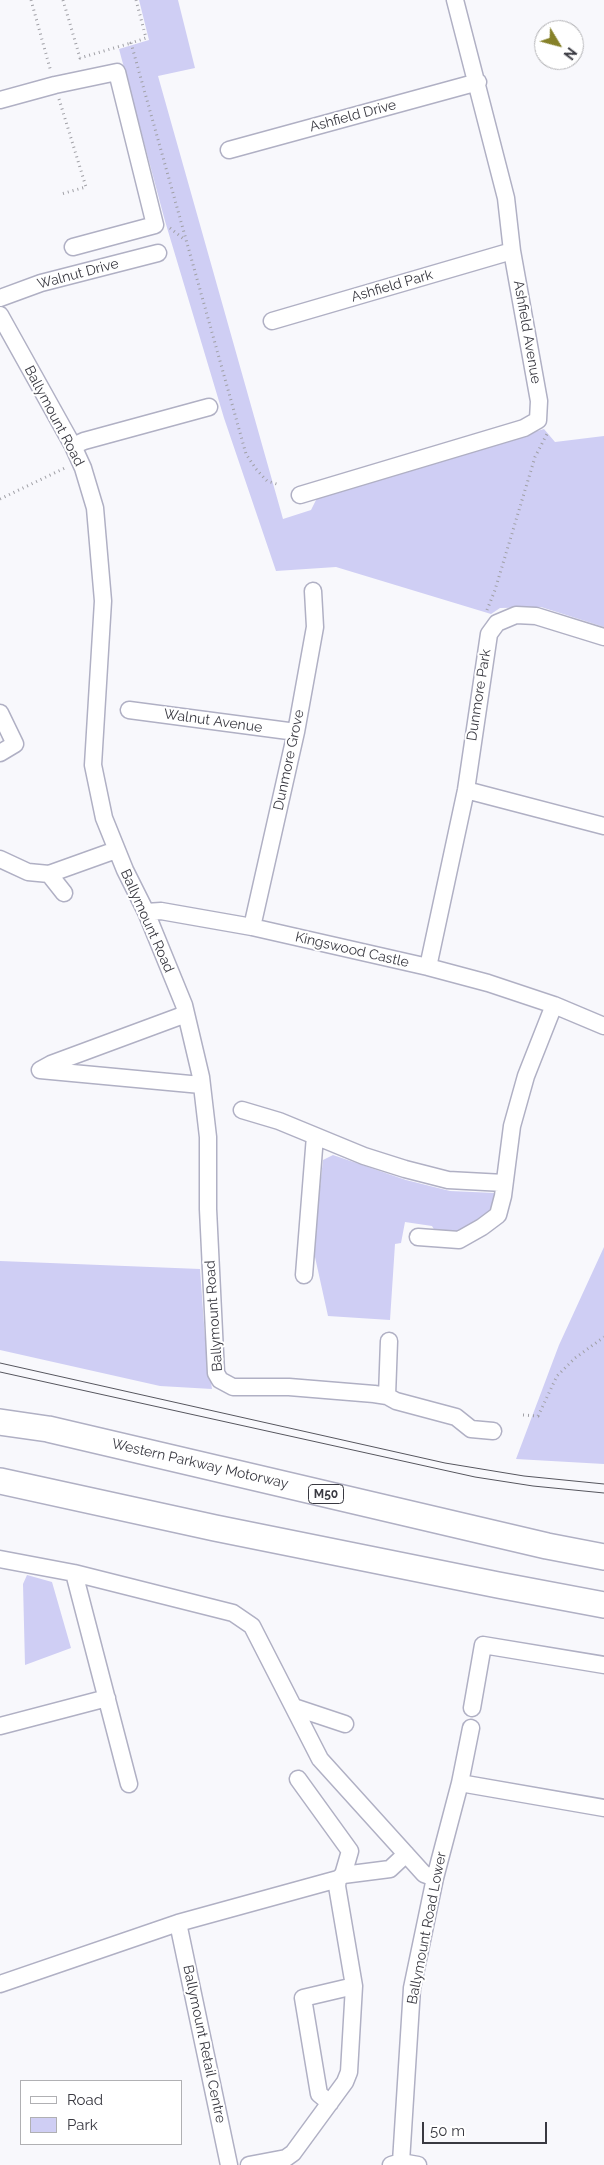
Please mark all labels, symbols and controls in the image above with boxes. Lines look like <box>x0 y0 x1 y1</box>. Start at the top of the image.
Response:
north arrow <box>534 20 584 70</box>
text: N <box>561 44 580 63</box>
street label: Ashfield Drive <box>308 96 398 136</box>
street label: Walnut Drive <box>36 255 120 293</box>
street label: Ashfield Park <box>349 266 435 306</box>
street label: Ashfield Avenue <box>510 279 544 385</box>
street label: Ballymount Road <box>20 363 88 469</box>
street label: Dunmore Park <box>463 648 495 742</box>
street label: Walnut Avenue <box>163 706 263 736</box>
street label: Dunmore Grove <box>270 708 308 812</box>
street label: Ballymount Road <box>117 867 177 975</box>
street label: Kingswood Castle <box>293 929 411 971</box>
street label: Ballymount Road <box>202 1260 226 1372</box>
street label: Western Parkway Motorway <box>110 1435 290 1493</box>
road number: M50 <box>308 1485 344 1504</box>
street label: Ballymount Road Lower <box>404 1850 450 2006</box>
street label: Ballymount Retail Centre <box>179 1963 229 2125</box>
legend <box>20 2080 182 2145</box>
text: Road <box>67 2091 103 2109</box>
scale bar <box>424 2112 549 2144</box>
text: Park <box>67 2116 98 2134</box>
text: 50 m <box>430 2122 465 2140</box>

